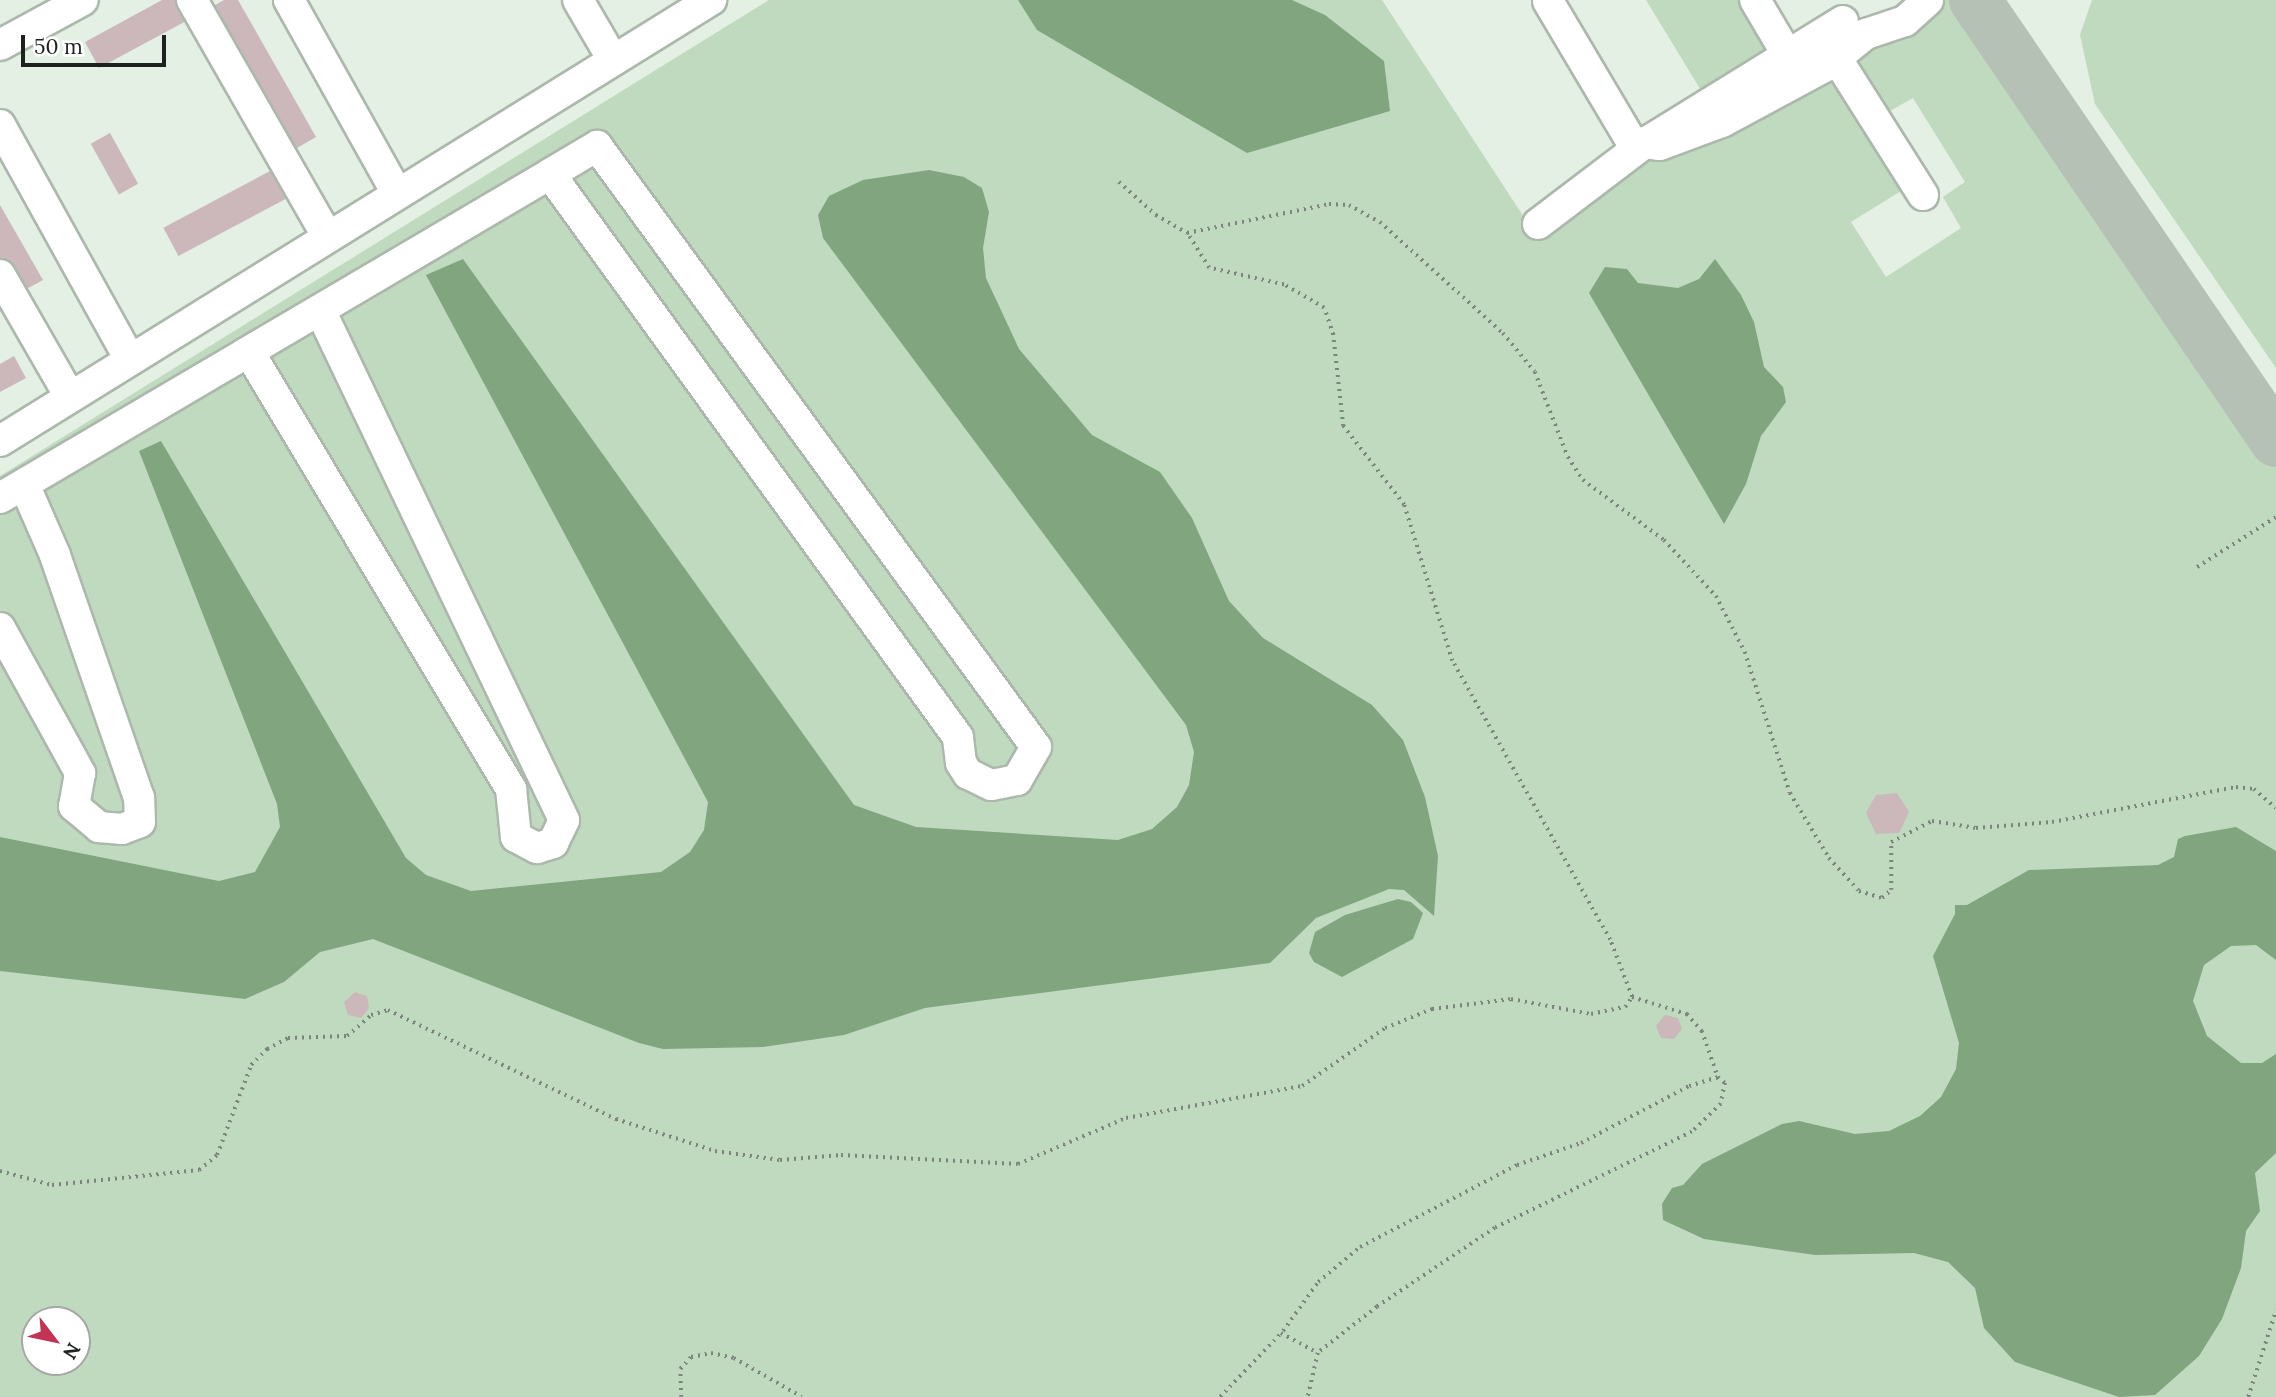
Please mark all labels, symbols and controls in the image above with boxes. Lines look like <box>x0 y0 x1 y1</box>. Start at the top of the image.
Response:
scale bar <box>24 21 170 65</box>
text: 50 m <box>34 33 83 60</box>
north arrow <box>21 1306 91 1376</box>
text: N <box>58 1338 86 1364</box>

